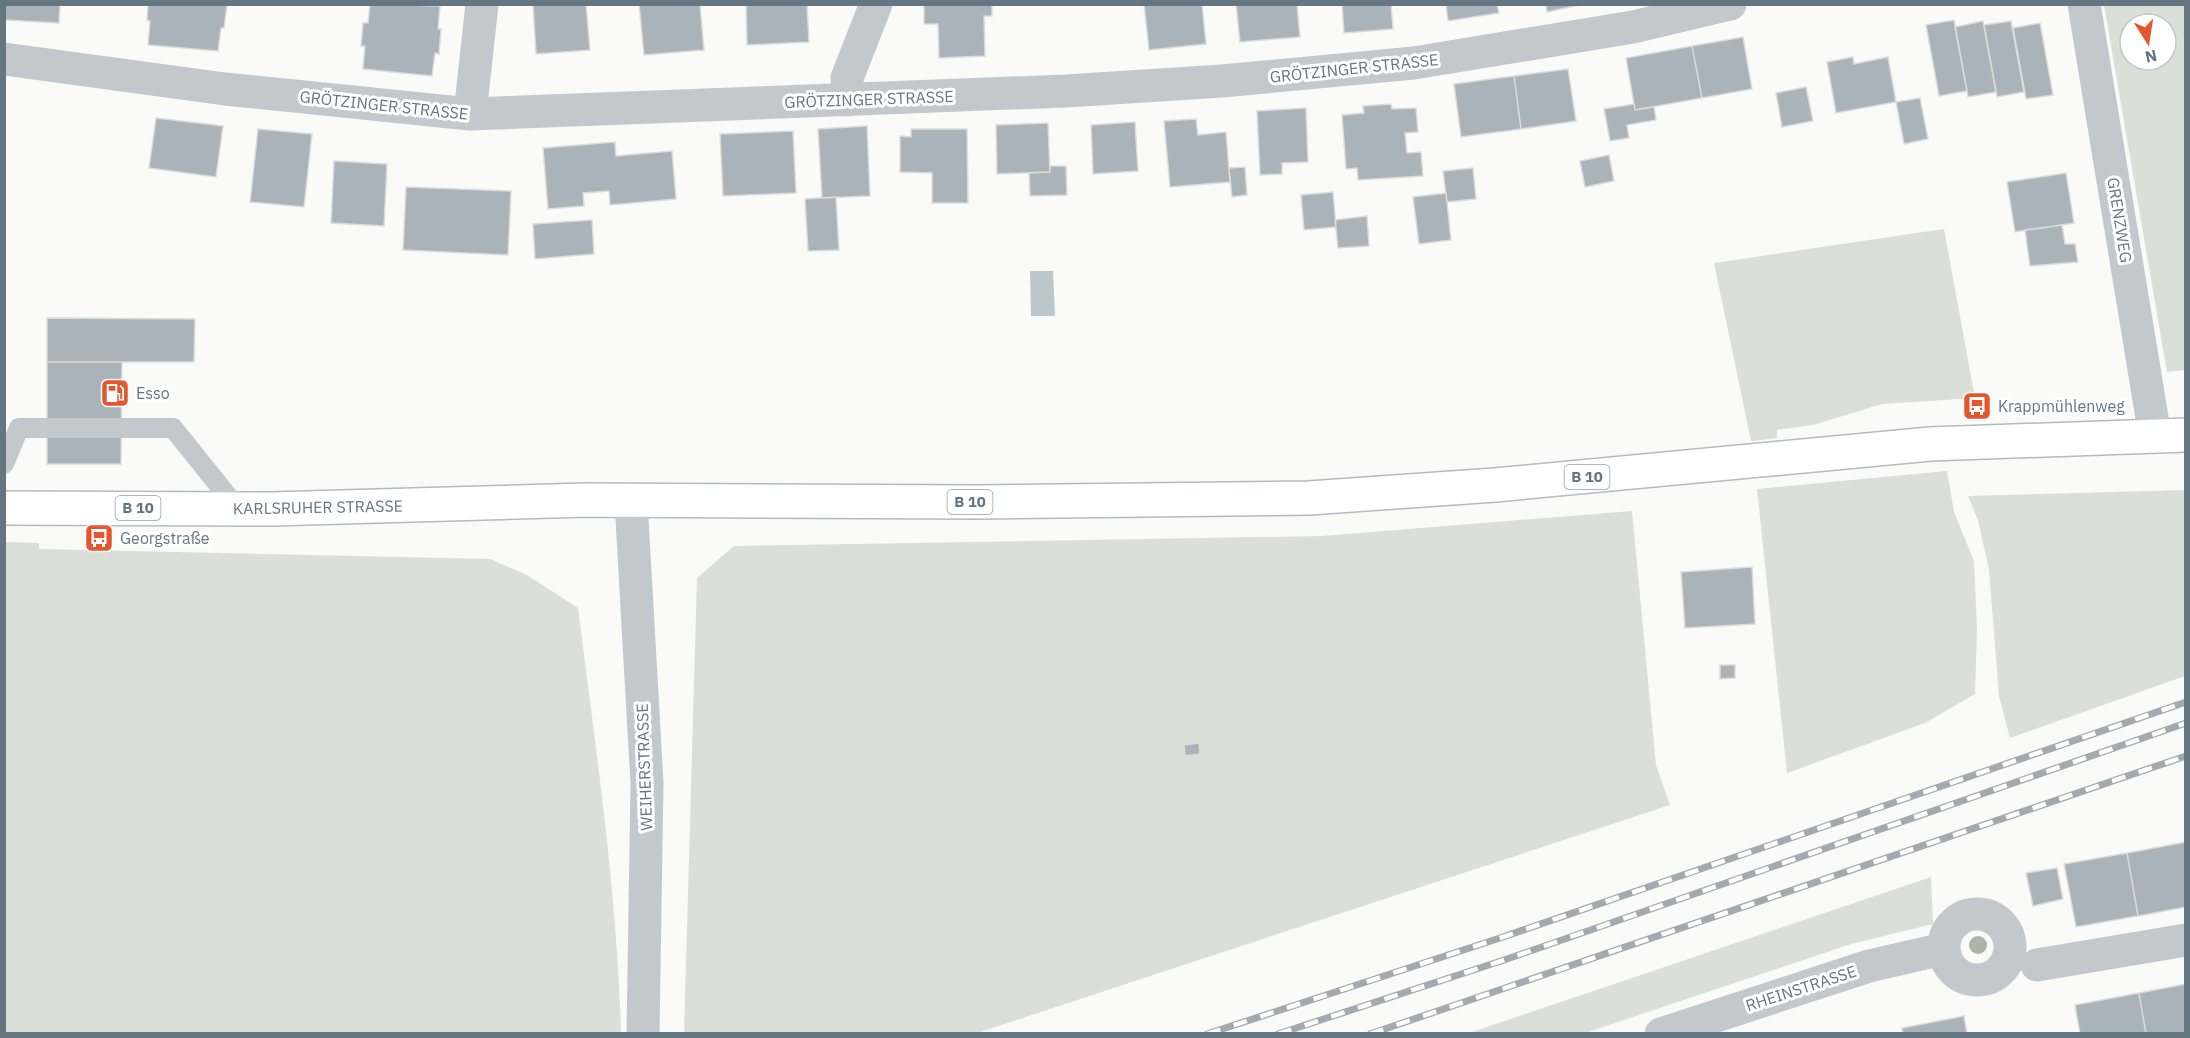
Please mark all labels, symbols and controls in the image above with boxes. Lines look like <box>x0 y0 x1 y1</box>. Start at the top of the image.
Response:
north arrow <box>2118 12 2178 72</box>
text: N <box>2143 46 2159 68</box>
street label: GRÖTZINGER STRASSE <box>1269 49 1439 87</box>
street label: GRÖTZINGER STRASSE <box>299 86 469 124</box>
street label: GRÖTZINGER STRASSE <box>784 86 954 112</box>
street label: GRENZWEG <box>2103 176 2137 264</box>
fuel station icon: Esso <box>99 377 131 409</box>
place label: Esso <box>136 383 170 403</box>
bus stop icon: Krappmühlenweg <box>1961 390 1993 422</box>
place label: Krappmühlenweg <box>1998 396 2125 416</box>
road number: B 10 <box>1564 465 1610 489</box>
road number: B 10 <box>948 490 992 514</box>
road number: B 10 <box>116 496 160 520</box>
street label: KARLSRUHER STRASSE <box>233 496 403 518</box>
bus stop icon: Georgstraße <box>83 522 115 554</box>
place label: Georgstraße <box>120 528 210 548</box>
street label: WEIHERSTRASSE <box>632 703 656 831</box>
street label: RHEINSTRASSE <box>1743 961 1859 1015</box>

